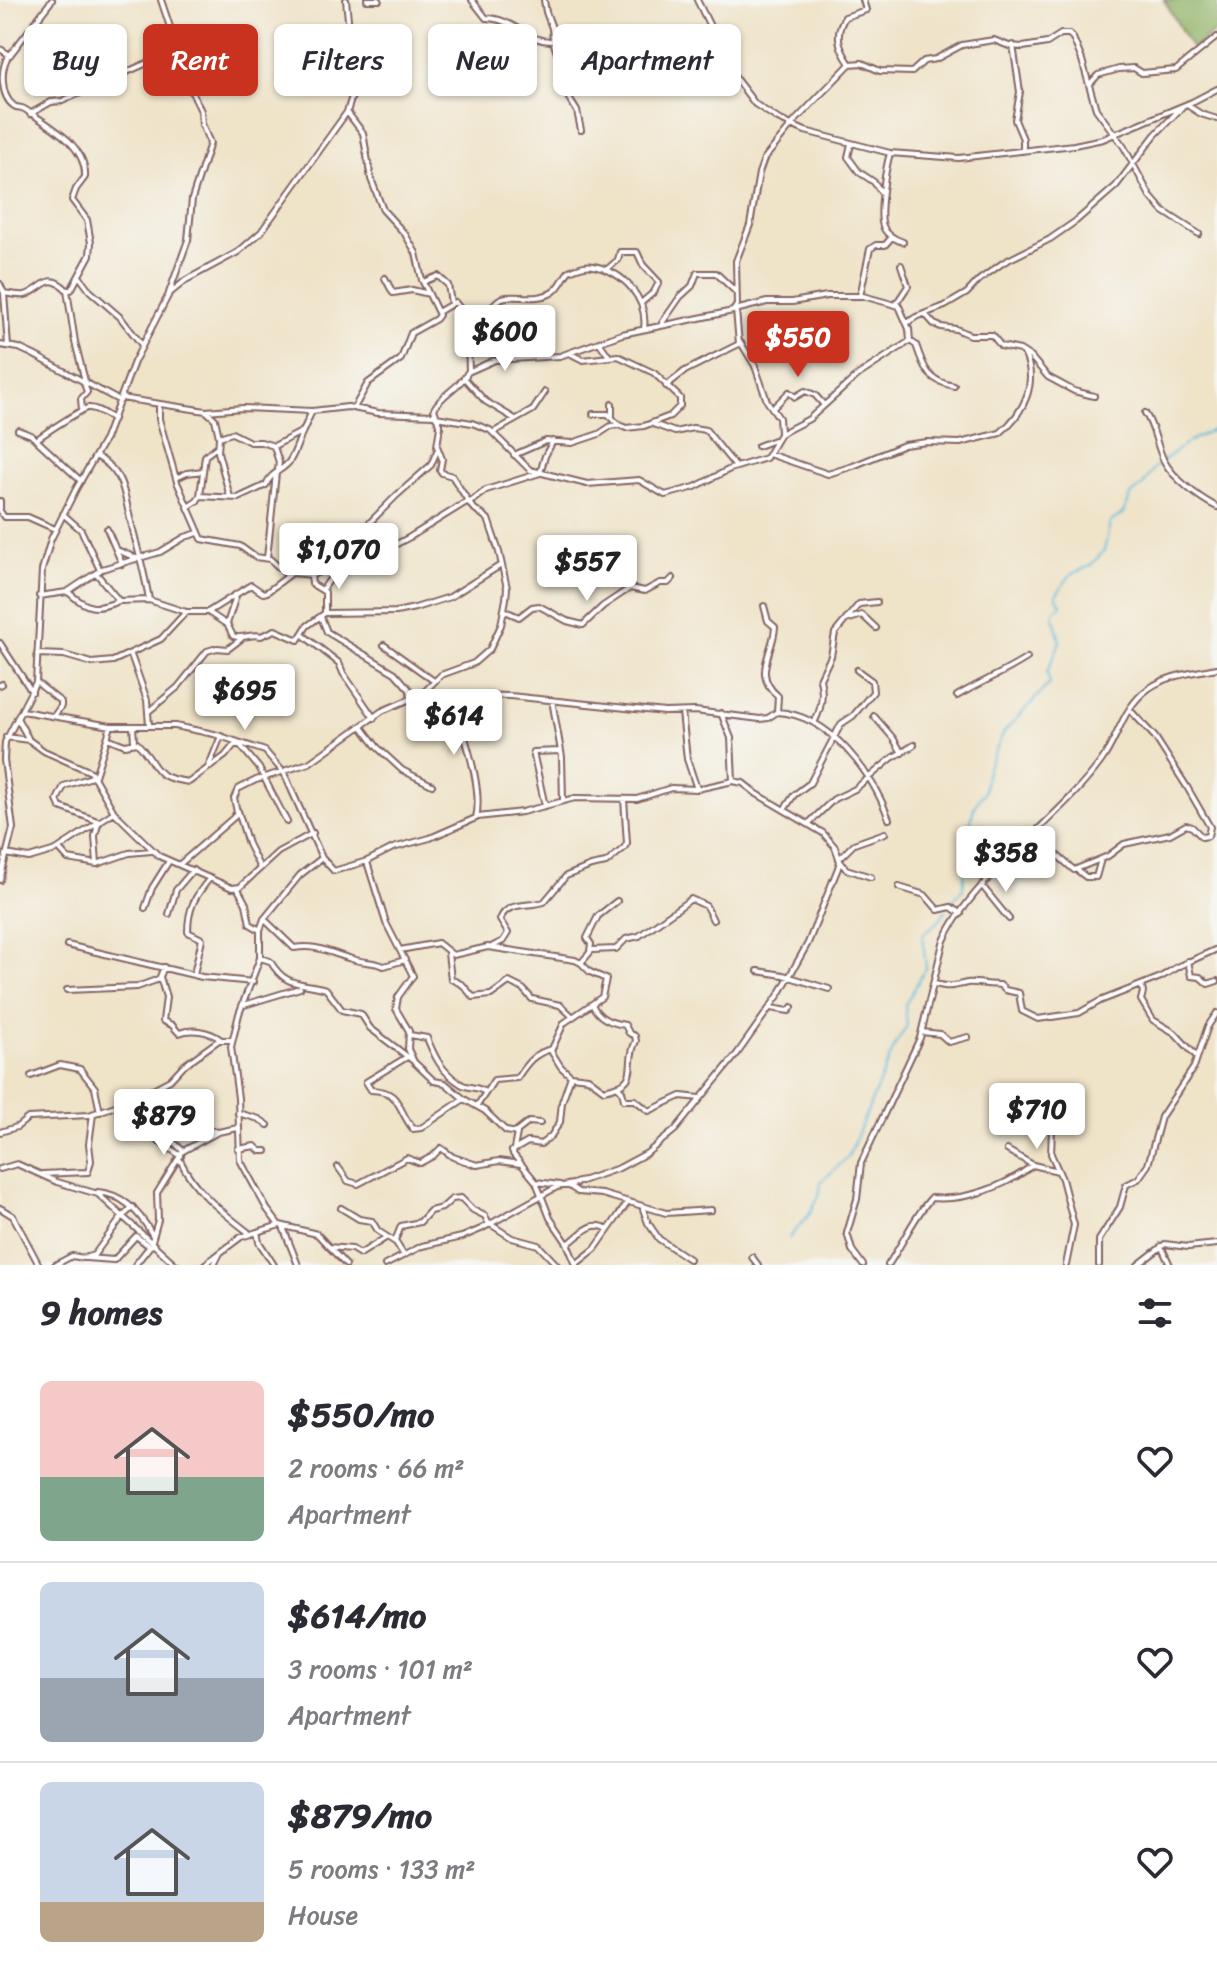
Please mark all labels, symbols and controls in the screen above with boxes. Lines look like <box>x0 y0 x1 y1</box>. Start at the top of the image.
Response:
chip: Buy <box>24 24 127 96</box>
chip: Rent <box>143 24 258 96</box>
chip: Filters <box>274 24 412 96</box>
chip: New <box>428 24 537 96</box>
chip: Apartment <box>553 24 741 96</box>
pin: $600 <box>458 305 552 373</box>
text: $600 <box>472 308 538 354</box>
pin: $550 <box>751 311 845 379</box>
text: $550 <box>765 314 831 360</box>
pin: $1,070 <box>274 523 404 591</box>
text: $1,070 <box>297 526 381 572</box>
pin: $557 <box>540 535 634 603</box>
text: $557 <box>555 538 619 584</box>
pin: $695 <box>198 664 292 732</box>
text: $695 <box>213 667 277 713</box>
pin: $614 <box>407 689 501 757</box>
text: $614 <box>424 692 484 738</box>
pin: $358 <box>959 826 1053 894</box>
text: $358 <box>974 829 1038 875</box>
pin: $710 <box>990 1083 1084 1151</box>
text: $710 <box>1007 1086 1067 1132</box>
pin: $879 <box>117 1089 211 1157</box>
text: $879 <box>132 1092 196 1138</box>
text: 9 homes <box>40 1283 162 1343</box>
icon: filters <box>1133 1291 1177 1335</box>
text: $550/mo <box>288 1385 434 1445</box>
icon: home <box>104 1413 200 1509</box>
icon: heart <box>1133 1439 1177 1483</box>
text: 2 rooms · 66 m² <box>288 1445 464 1491</box>
text: Apartment <box>288 1491 411 1537</box>
text: $614/mo <box>288 1586 426 1646</box>
icon: home <box>104 1614 200 1710</box>
icon: heart <box>1133 1640 1177 1684</box>
text: 3 rooms · 101 m² <box>288 1646 473 1692</box>
text: Apartment <box>288 1692 411 1738</box>
text: $879/mo <box>288 1786 432 1846</box>
icon: home <box>104 1814 200 1910</box>
icon: heart <box>1133 1840 1177 1884</box>
text: 5 rooms · 133 m² <box>288 1846 476 1892</box>
text: House <box>288 1892 358 1938</box>

